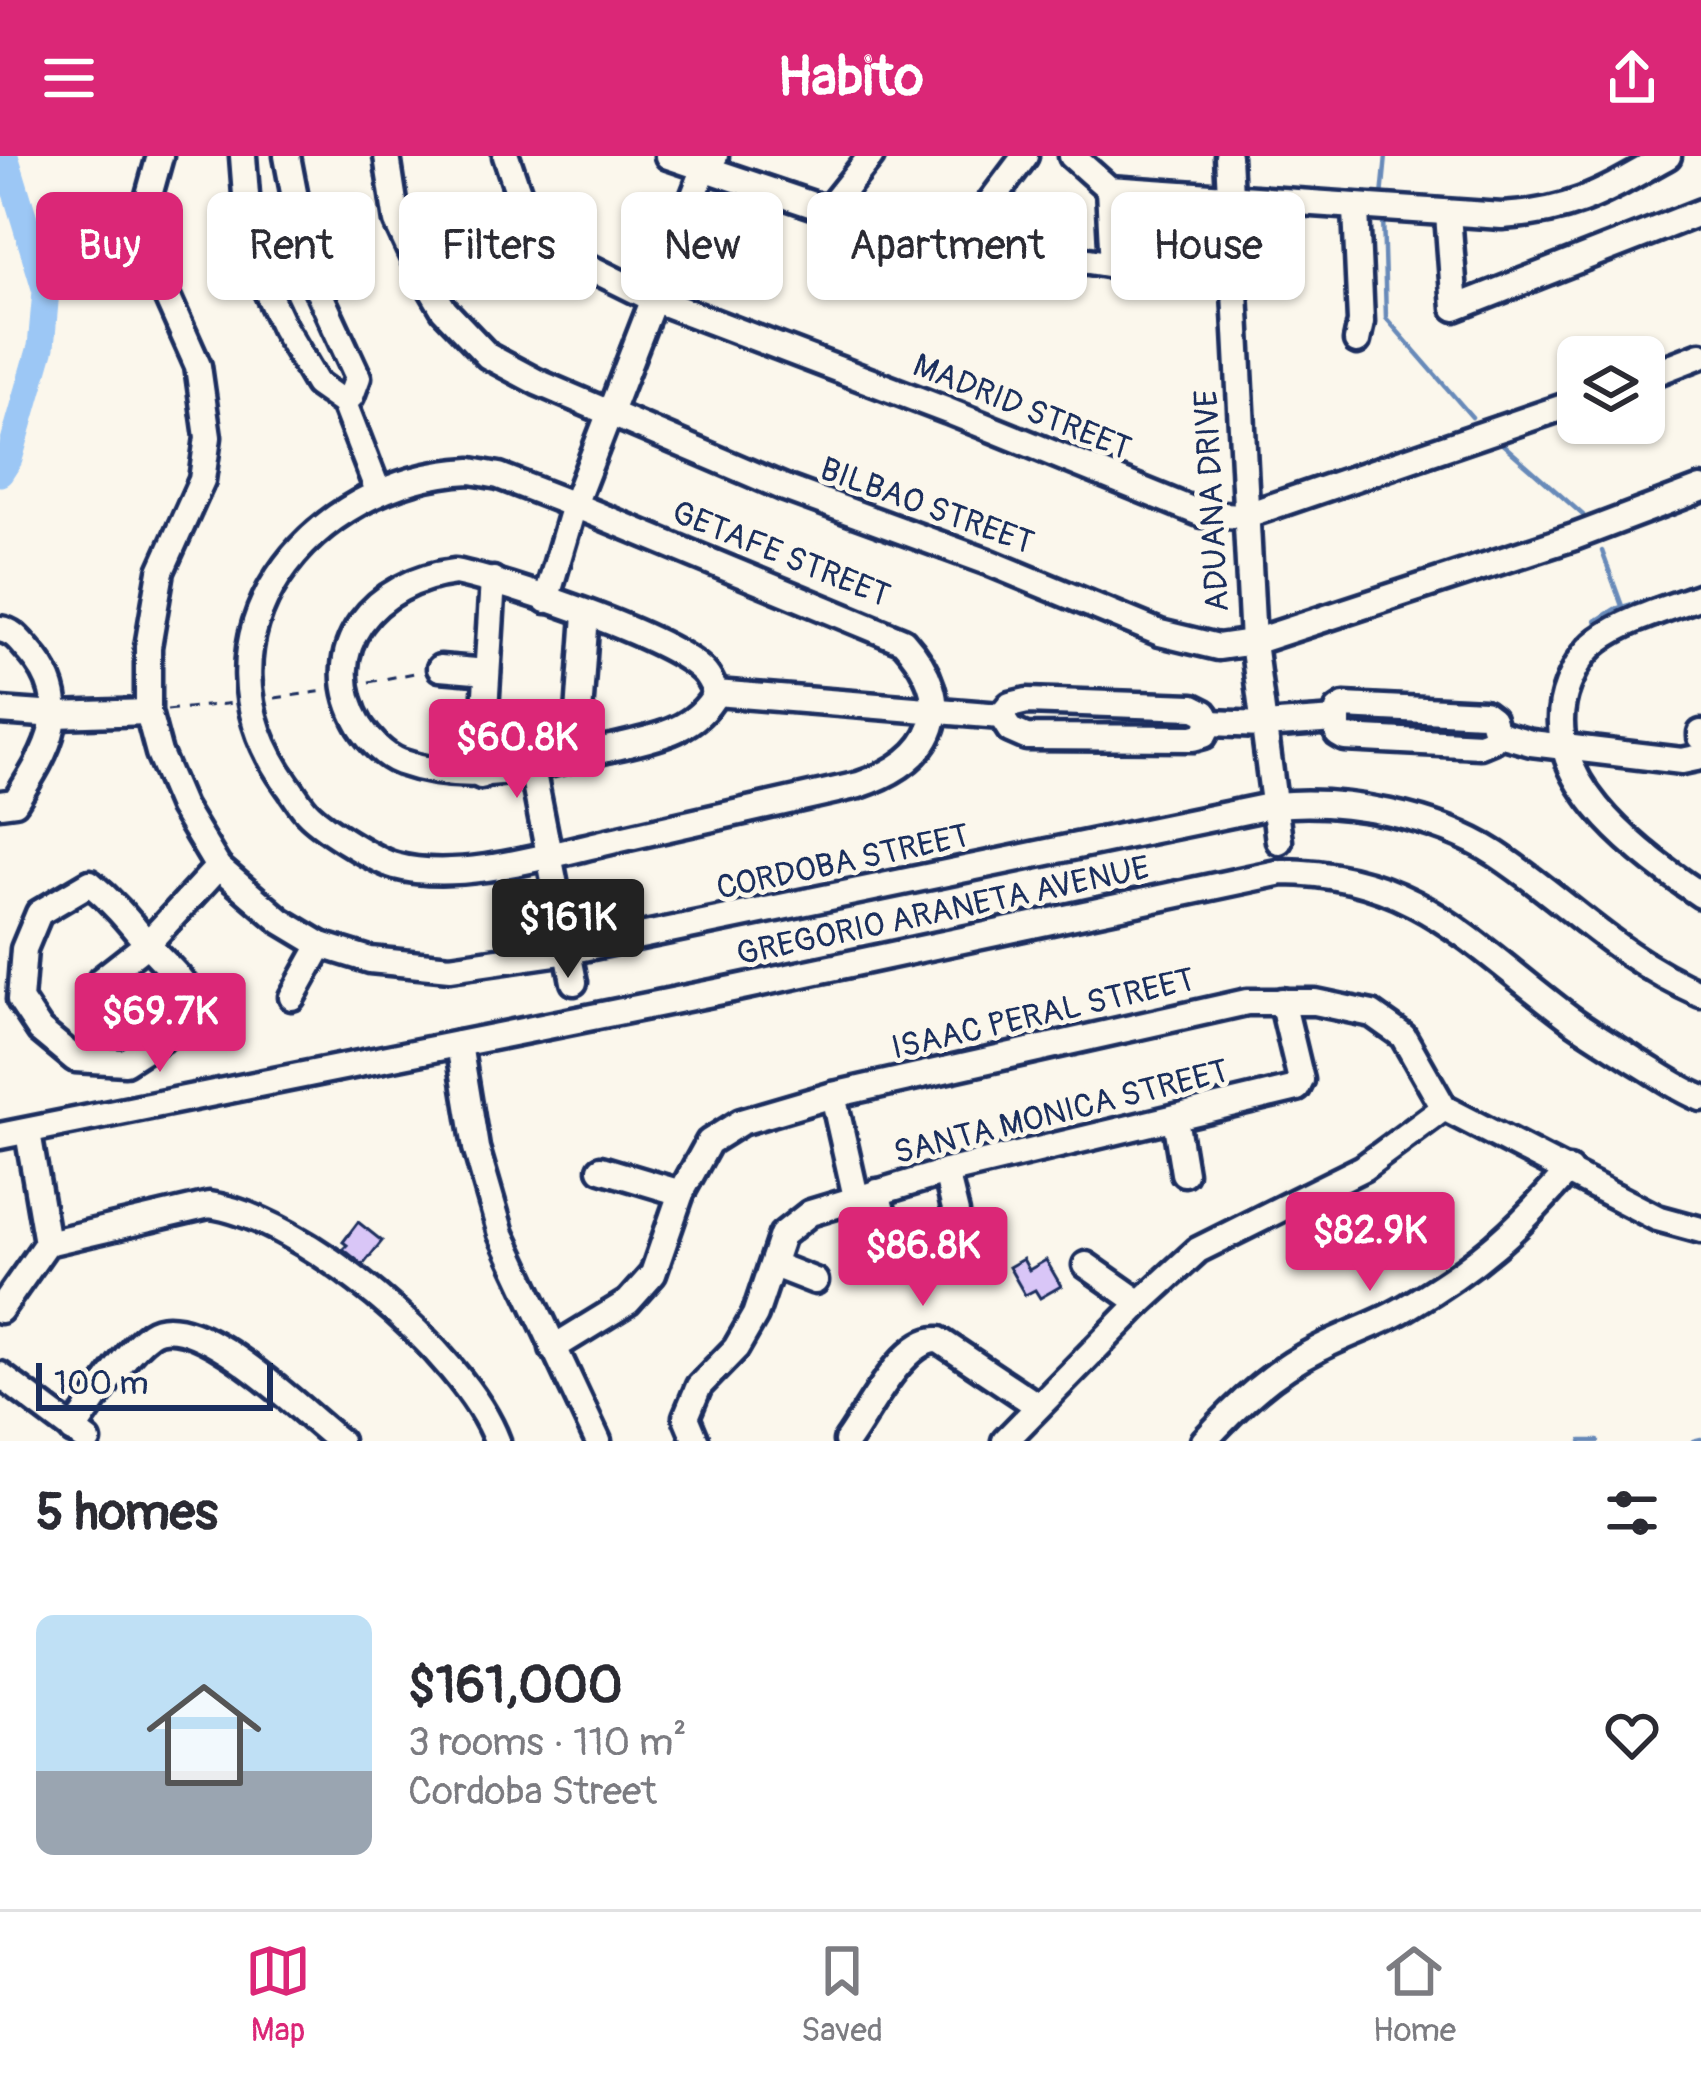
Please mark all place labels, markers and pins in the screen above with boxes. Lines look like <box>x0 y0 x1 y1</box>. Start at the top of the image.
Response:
pin: $60.8K <box>419 699 615 801</box>
pin: $161K <box>484 879 652 981</box>
pin: $69.7K <box>62 973 258 1075</box>
pin: $82.9K <box>1272 1192 1468 1294</box>
pin: $86.8K <box>825 1207 1021 1309</box>

